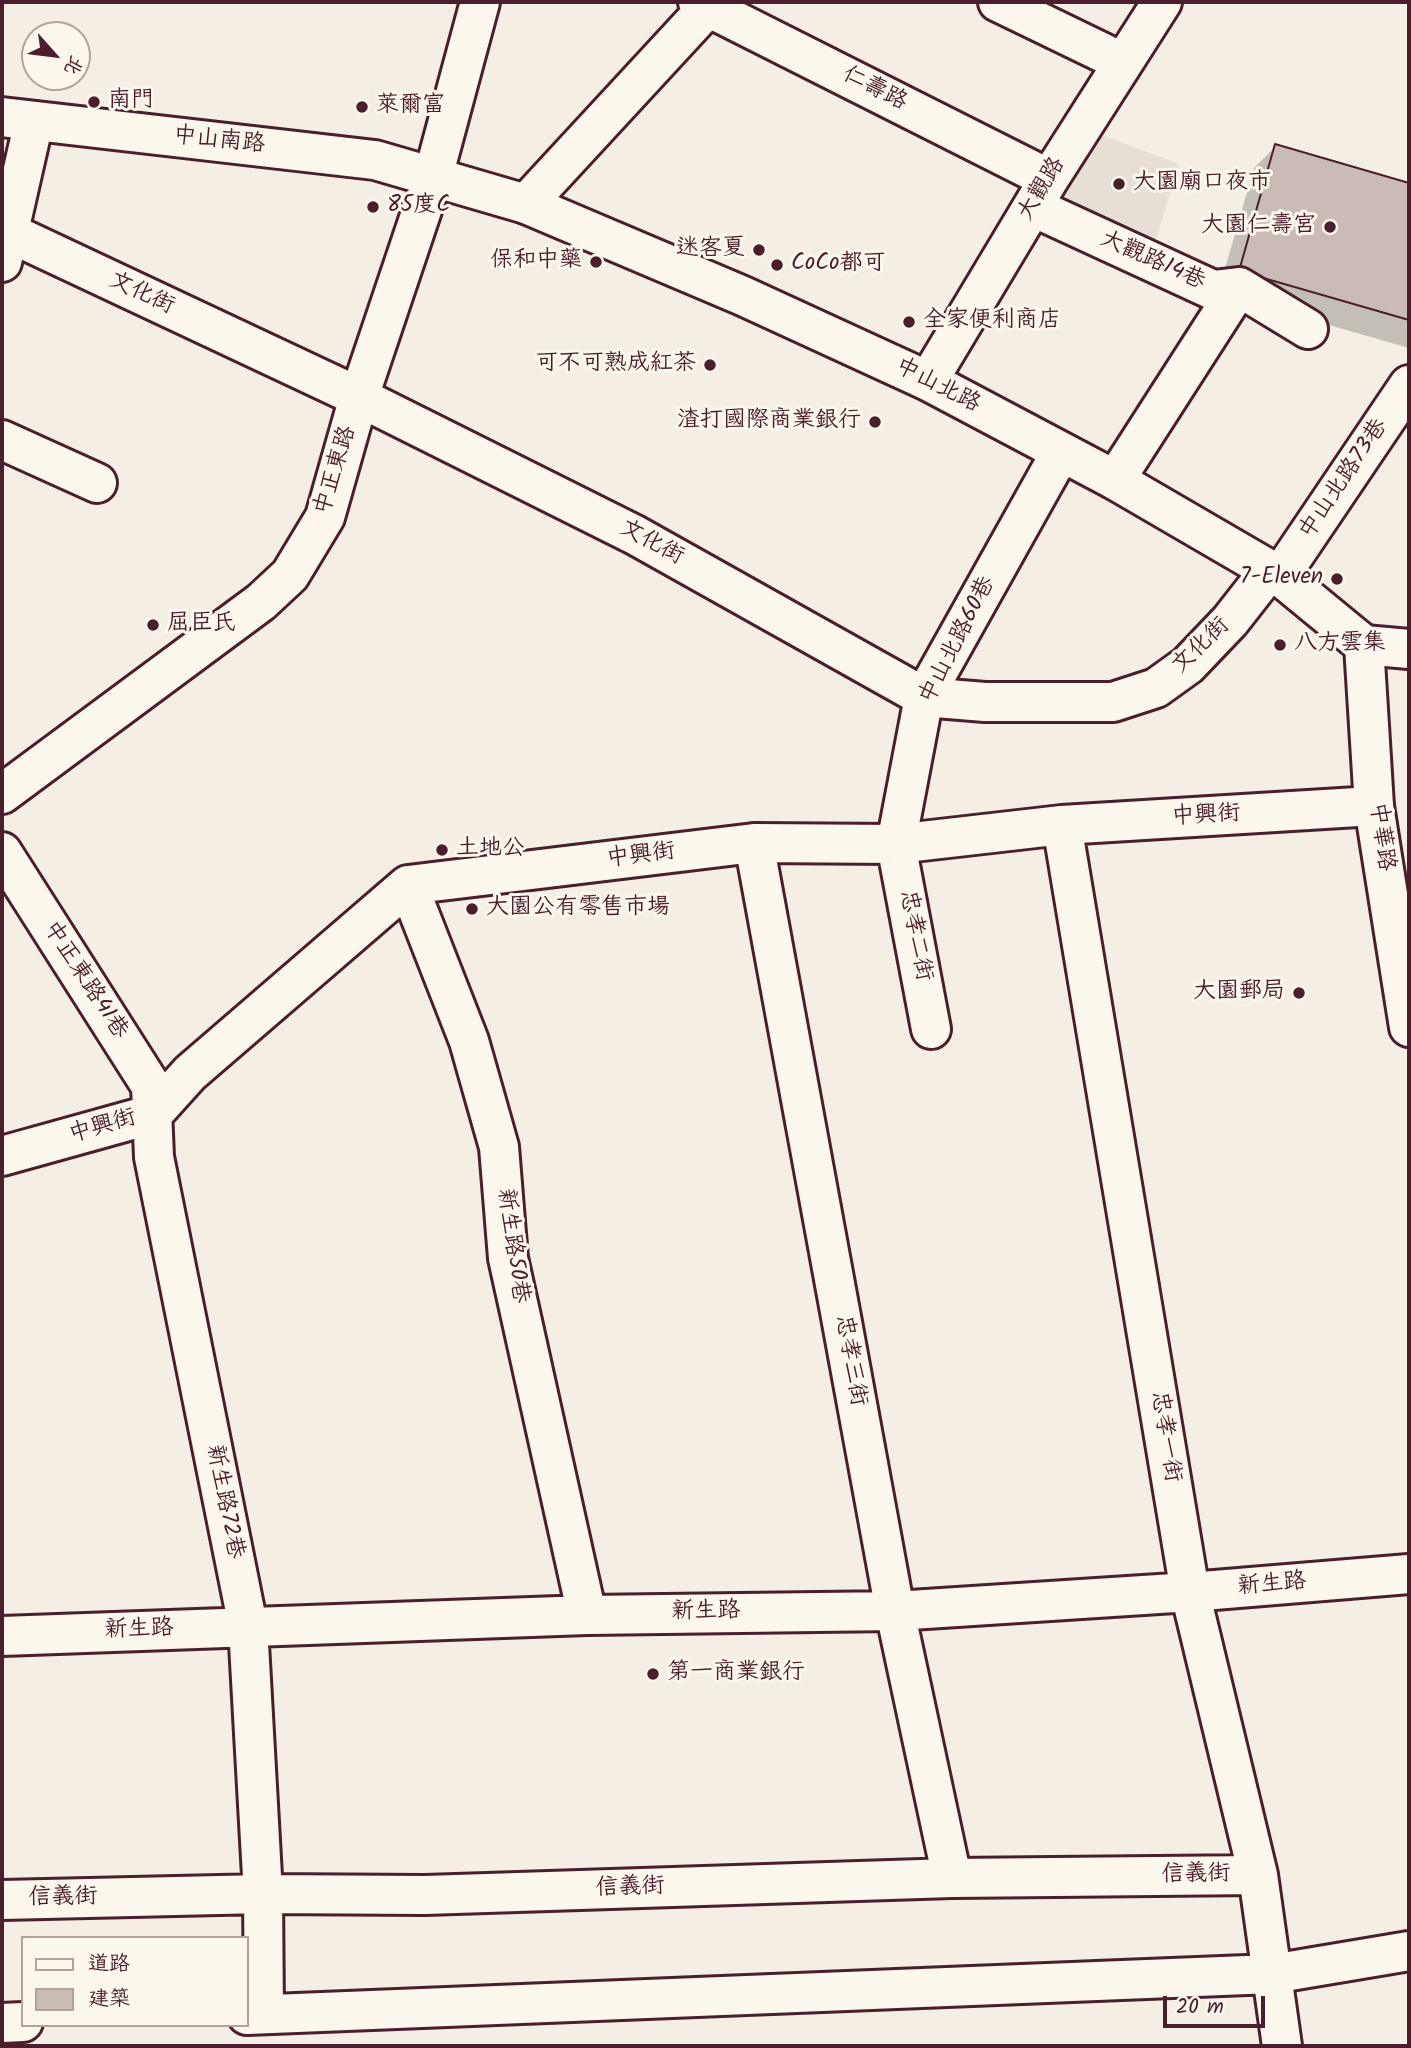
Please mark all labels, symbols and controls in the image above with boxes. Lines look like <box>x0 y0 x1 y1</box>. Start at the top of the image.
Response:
north arrow <box>21 21 91 91</box>
text: 北 <box>55 49 90 80</box>
street label: 仁壽路 <box>837 62 911 118</box>
place label: 南門 <box>108 88 154 116</box>
place label: 萊爾富 <box>376 93 445 121</box>
marker: 南門 <box>86 94 102 110</box>
marker: 萊爾富 <box>354 99 370 115</box>
street label: 中山南路 <box>172 123 266 161</box>
street label: 大觀路 <box>1013 153 1073 227</box>
place label: 大園廟口夜市 <box>1133 170 1271 198</box>
marker: 大園廟口夜市 <box>1111 176 1127 192</box>
place label: 85度C <box>387 193 450 221</box>
marker: 85度C <box>365 199 381 215</box>
place label: 大園仁壽宮 <box>1201 213 1316 241</box>
marker: 大園仁壽宮 <box>1322 219 1338 235</box>
street label: 大觀路14巷 <box>1095 227 1209 297</box>
place label: 迷客夏 <box>676 236 745 264</box>
marker: 迷客夏 <box>751 242 767 258</box>
place label: 保和中藥 <box>490 248 582 276</box>
place label: CoCo都可 <box>791 251 885 279</box>
marker: 保和中藥 <box>588 254 604 270</box>
marker: CoCo都可 <box>769 257 785 273</box>
street label: 文化街 <box>104 268 178 322</box>
place label: 全家便利商店 <box>923 308 1061 336</box>
marker: 全家便利商店 <box>901 314 917 330</box>
place label: 可不可熟成紅茶 <box>535 351 696 379</box>
street label: 中山北路 <box>890 354 984 420</box>
marker: 可不可熟成紅茶 <box>702 357 718 373</box>
place label: 渣打國際商業銀行 <box>677 408 861 436</box>
marker: 渣打國際商業銀行 <box>867 414 883 430</box>
street label: 中山北路73巷 <box>1295 415 1395 545</box>
street label: 中正東路 <box>310 423 364 519</box>
street label: 文化街 <box>614 516 688 572</box>
place label: 7-Eleven <box>1240 565 1323 593</box>
marker: 7-Eleven <box>1329 571 1345 587</box>
street label: 中山北路60巷 <box>915 573 1003 709</box>
place label: 屈臣氏 <box>167 611 236 639</box>
street label: 文化街 <box>1168 613 1236 681</box>
marker: 屈臣氏 <box>145 617 161 633</box>
place label: 八方雲集 <box>1294 631 1386 659</box>
marker: 八方雲集 <box>1272 637 1288 653</box>
street label: 中興街 <box>1171 801 1241 833</box>
street label: 中華路 <box>1362 801 1398 873</box>
place label: 土地公 <box>456 836 525 864</box>
street label: 中興街 <box>605 839 677 875</box>
marker: 土地公 <box>434 842 450 858</box>
street label: 忠孝二街 <box>892 888 936 984</box>
place label: 大園公有零售市場 <box>486 895 670 923</box>
marker: 大園公有零售市場 <box>464 901 480 917</box>
street label: 中正東路41巷 <box>36 917 132 1045</box>
place label: 大園郵局 <box>1193 979 1285 1007</box>
marker: 大園郵局 <box>1291 985 1307 1001</box>
street label: 中興街 <box>66 1105 140 1151</box>
street label: 新生路50巷 <box>489 1187 533 1305</box>
street label: 忠孝三街 <box>827 1313 871 1409</box>
street label: 忠孝一街 <box>1143 1389 1185 1485</box>
street label: 新生路72巷 <box>198 1442 248 1562</box>
street label: 新生路 <box>1236 1569 1308 1603</box>
street label: 新生路 <box>671 1599 741 1627</box>
street label: 新生路 <box>104 1616 174 1646</box>
place label: 第一商業銀行 <box>667 1660 805 1688</box>
marker: 第一商業銀行 <box>645 1666 661 1682</box>
street label: 信義街 <box>1161 1862 1231 1890</box>
street label: 信義街 <box>595 1874 665 1904</box>
street label: 信義街 <box>28 1885 98 1913</box>
legend <box>21 1936 248 2027</box>
text: 道路 <box>88 1948 130 1981</box>
scale bar <box>1166 1982 1268 2026</box>
text: 建築 <box>88 1983 130 2016</box>
text: 20 m <box>1176 1991 1224 2024</box>

